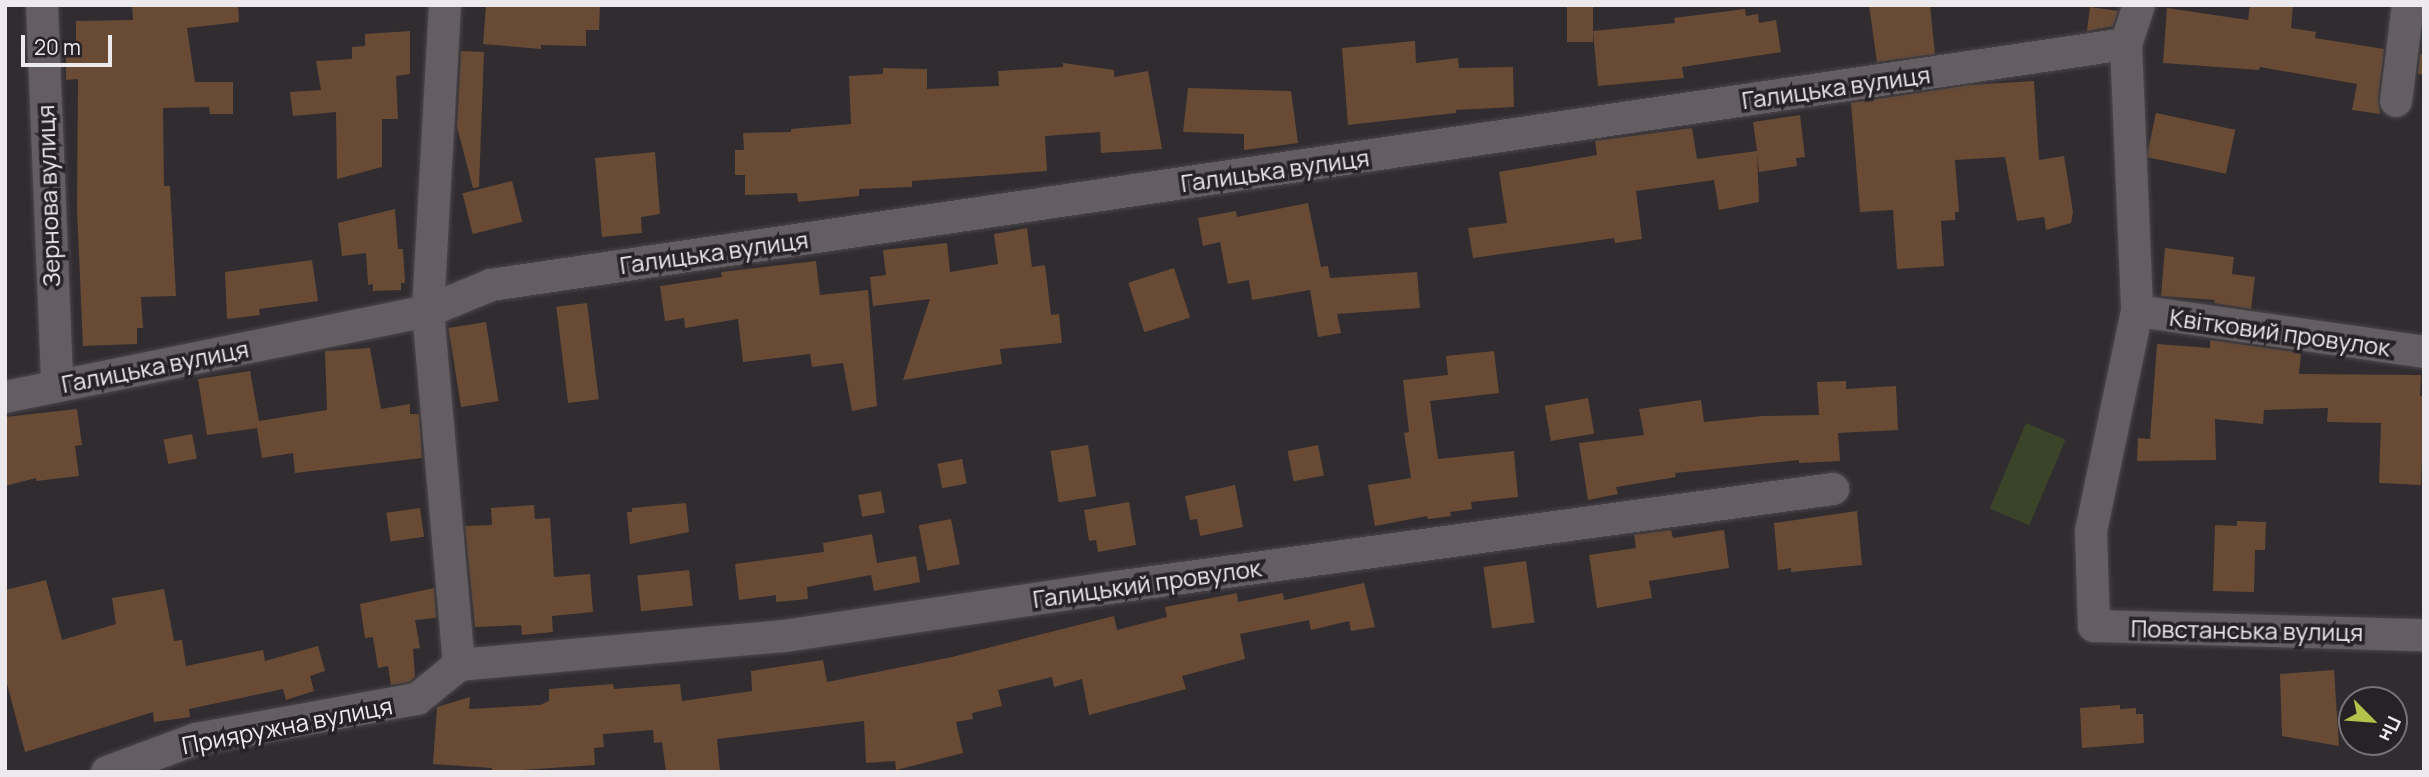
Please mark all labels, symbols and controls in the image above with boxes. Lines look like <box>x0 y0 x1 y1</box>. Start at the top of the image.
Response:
scale bar <box>24 21 116 65</box>
text: 20 m <box>34 33 81 61</box>
street label: Галицька вулиця <box>1740 60 1932 114</box>
street label: Зернова вулиця <box>30 104 66 288</box>
street label: Галицька вулиця <box>1179 143 1371 197</box>
street label: Галицька вулиця <box>618 225 810 279</box>
street label: Квітковий провулок <box>2168 302 2392 362</box>
street label: Галицька вулиця <box>59 334 251 398</box>
street label: Галицький провулок <box>1031 553 1263 613</box>
street label: Повстанська вулиця <box>2131 614 2363 646</box>
north arrow <box>2338 686 2408 756</box>
street label: Прияружна вулиця <box>179 690 395 760</box>
text: Пн <box>2373 712 2407 746</box>

